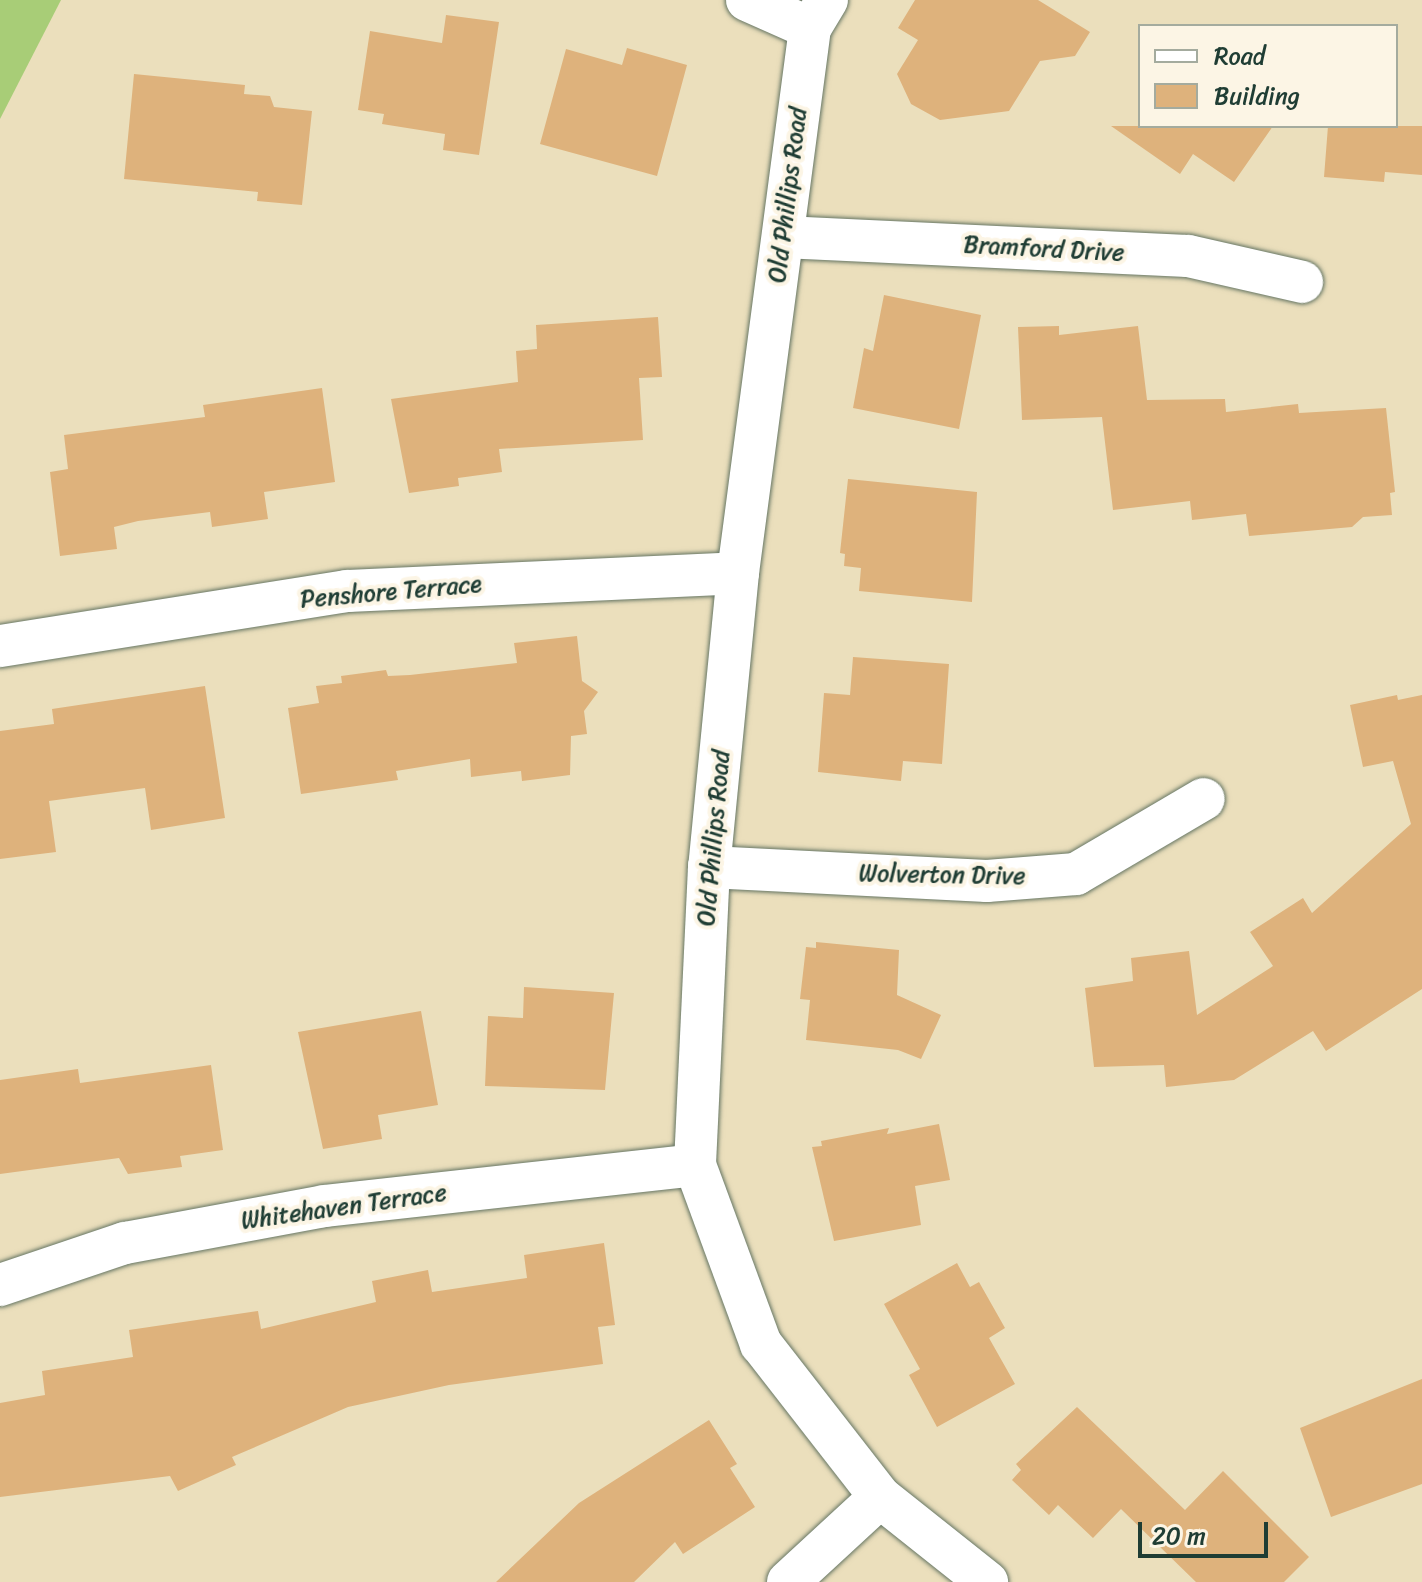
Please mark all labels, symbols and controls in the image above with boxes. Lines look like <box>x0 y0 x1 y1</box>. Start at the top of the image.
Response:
legend <box>1138 24 1398 128</box>
text: Road <box>1214 35 1265 77</box>
text: Building <box>1214 75 1300 117</box>
street label: Old Phillips Road <box>763 106 813 284</box>
street label: Bramford Drive <box>963 230 1125 268</box>
street label: Penshore Terrace <box>299 570 483 614</box>
street label: Old Phillips Road <box>692 749 736 927</box>
street label: Wolverton Drive <box>858 859 1026 891</box>
street label: Whitehaven Terrace <box>240 1178 448 1236</box>
scale bar <box>1142 1506 1272 1556</box>
text: 20 m <box>1152 1515 1206 1557</box>

